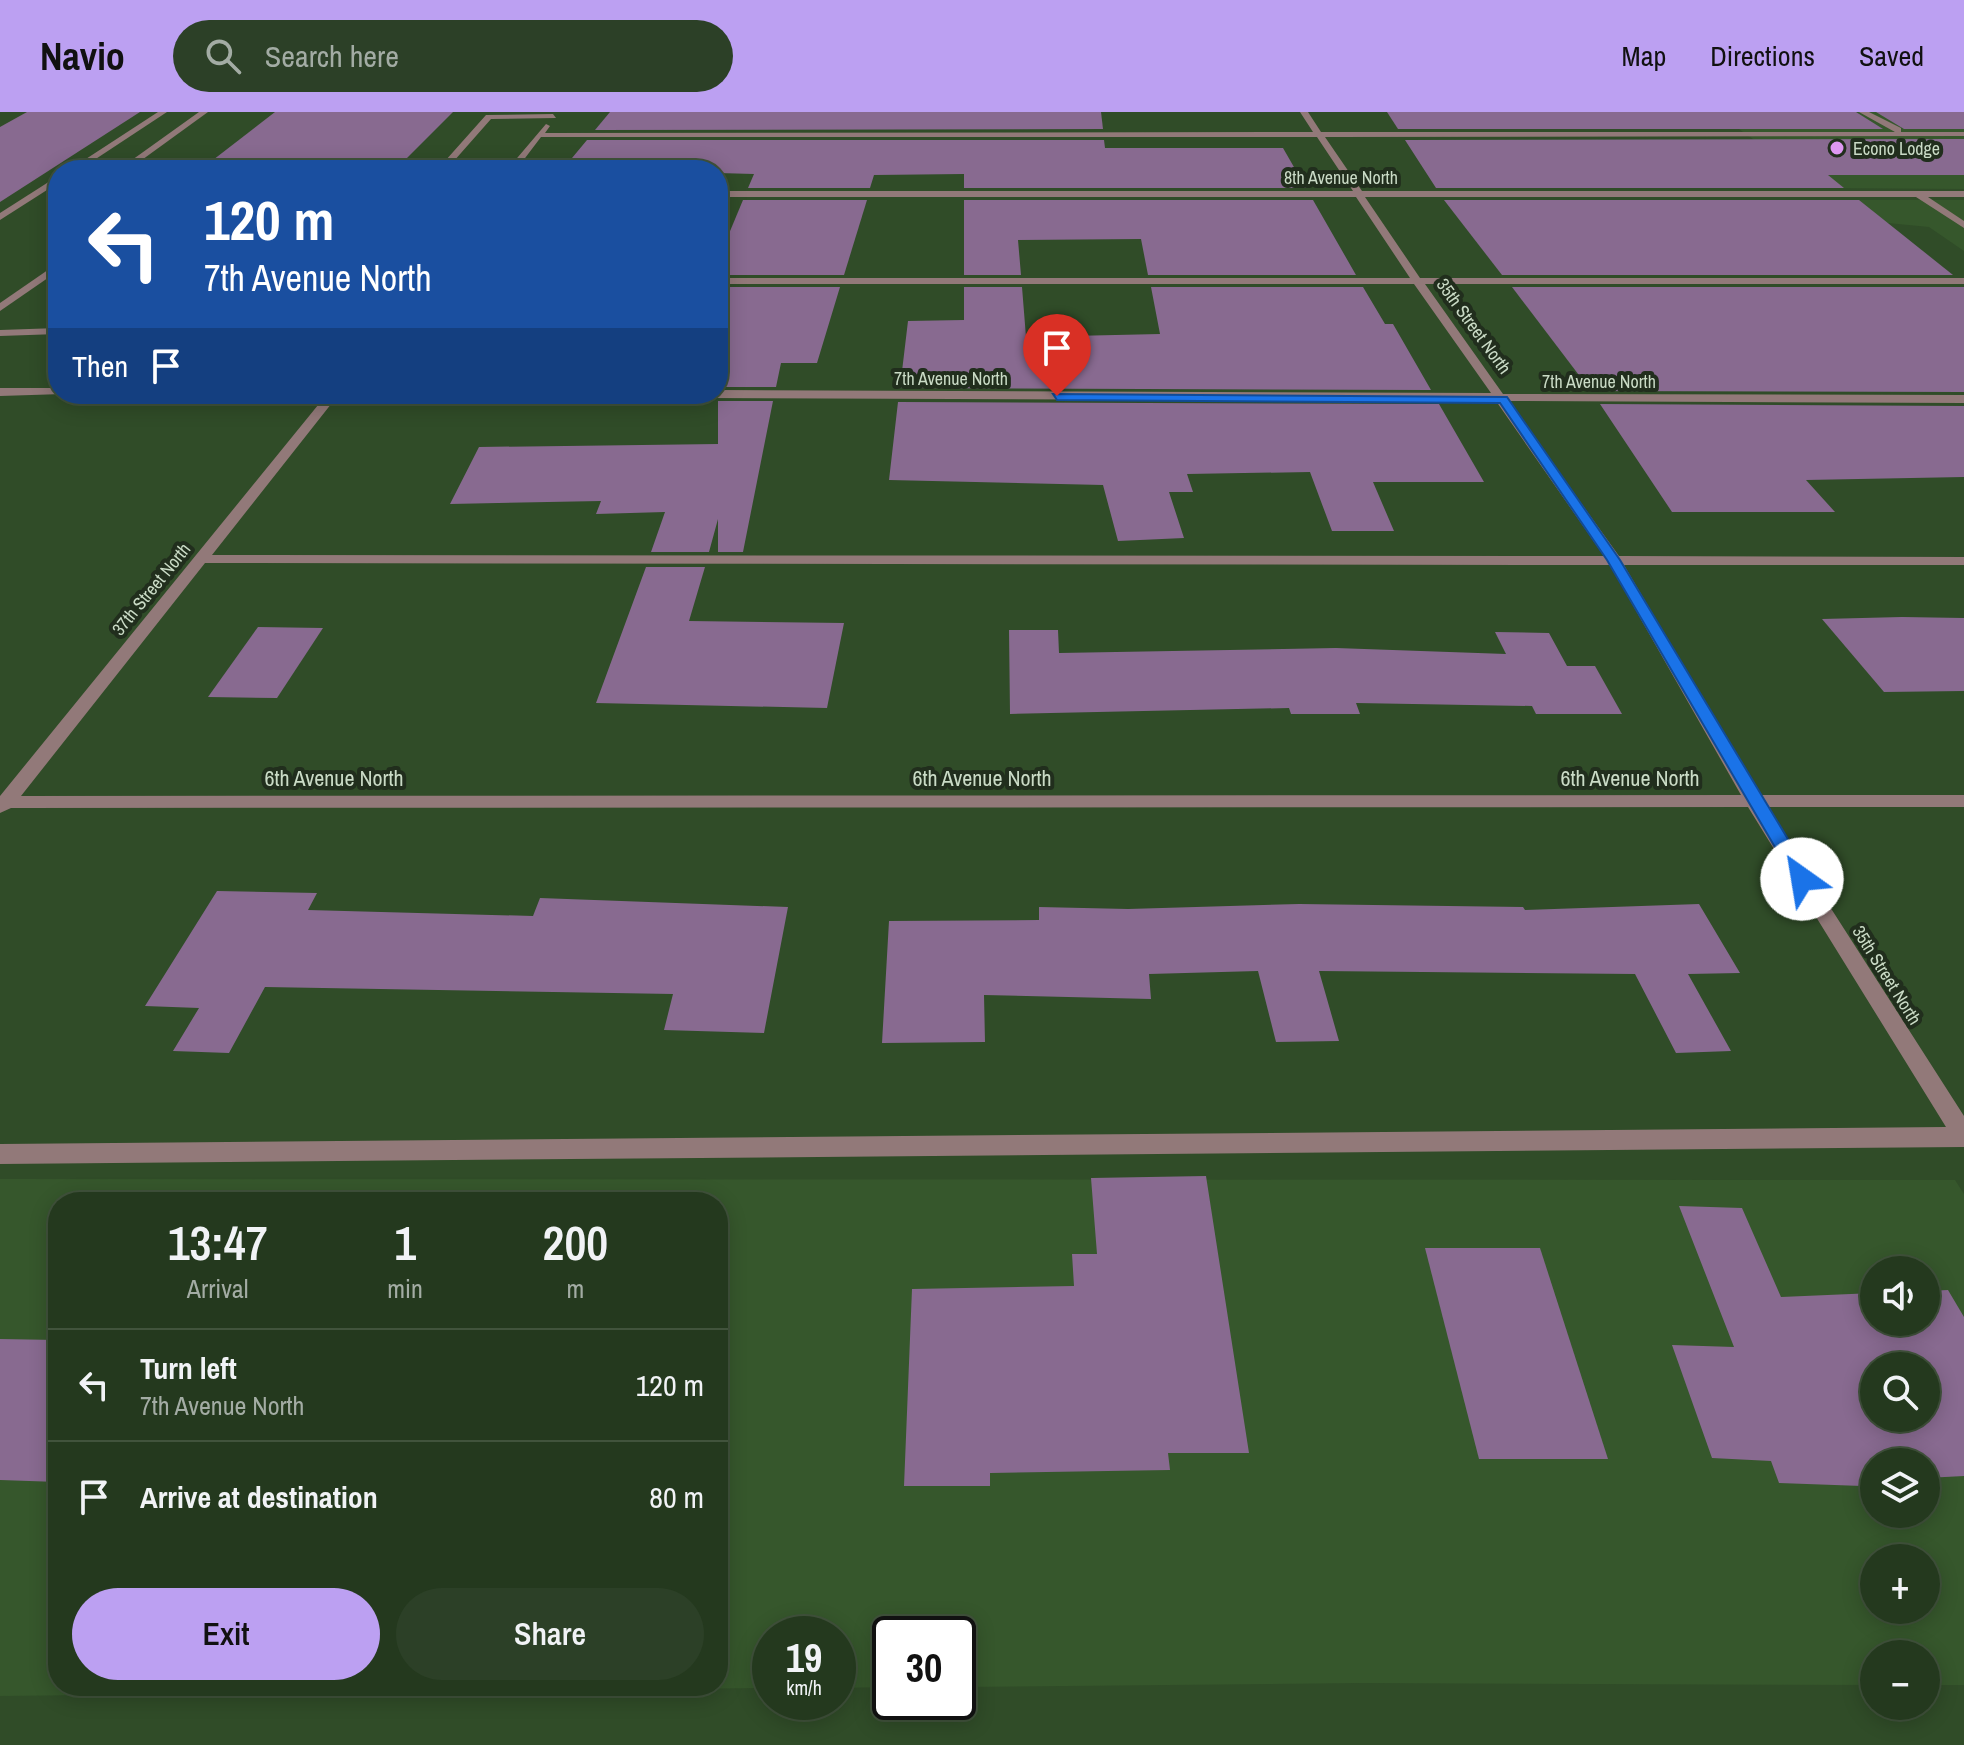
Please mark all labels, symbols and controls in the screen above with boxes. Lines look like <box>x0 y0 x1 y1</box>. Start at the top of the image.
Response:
search box <box>173 20 733 92</box>
text: Navio <box>40 31 125 82</box>
icon: search <box>201 34 245 78</box>
text: Search here <box>265 36 399 76</box>
text: Map <box>1622 37 1666 75</box>
text: Directions <box>1710 37 1815 75</box>
text: Saved <box>1859 37 1924 75</box>
place label: Econo Lodge <box>1853 136 1940 161</box>
marker: Econo Lodge <box>1828 139 1846 157</box>
street label: 8th Avenue North <box>1284 165 1398 190</box>
text: 120 m <box>204 182 334 257</box>
icon: left <box>72 192 176 296</box>
text: 7th Avenue North <box>204 254 432 302</box>
street label: 35th Street North <box>1431 273 1517 379</box>
pin <box>1023 314 1091 396</box>
icon: arrive <box>1035 326 1079 370</box>
icon: arrive <box>144 344 188 388</box>
text: Then <box>72 346 128 386</box>
street label: 7th Avenue North <box>894 366 1008 391</box>
street label: 7th Avenue North <box>1542 369 1656 394</box>
street label: 37th Street North <box>106 537 196 641</box>
street label: 6th Avenue North <box>264 763 404 793</box>
street label: 6th Avenue North <box>912 763 1052 793</box>
street label: 6th Avenue North <box>1560 763 1700 793</box>
position arrow <box>1760 837 1844 921</box>
street label: 35th Street North <box>1847 921 1927 1029</box>
text: 13:47 <box>168 1210 268 1275</box>
text: 1 <box>394 1210 416 1275</box>
text: 200 <box>543 1210 608 1275</box>
map controls <box>1860 1256 1940 1720</box>
button: sound <box>1860 1256 1940 1336</box>
text: Arrival <box>187 1271 248 1306</box>
text: min <box>387 1271 423 1306</box>
text: m <box>567 1271 584 1306</box>
text: Turn left <box>140 1348 237 1388</box>
button: search <box>1860 1352 1940 1432</box>
icon: left <box>72 1363 116 1407</box>
text: 120 m <box>636 1365 704 1405</box>
text: 7th Avenue North <box>140 1388 304 1423</box>
button: layers <box>1860 1448 1940 1528</box>
icon: arrive <box>72 1475 116 1519</box>
text: Arrive at destination <box>140 1477 378 1517</box>
text: 80 m <box>649 1477 704 1517</box>
button: + <box>1860 1544 1940 1624</box>
button: Exit <box>72 1588 380 1680</box>
button: Share <box>396 1588 704 1680</box>
speed limit sign: 30 <box>872 1616 976 1720</box>
text: 19 <box>786 1631 822 1684</box>
button: − <box>1860 1640 1940 1720</box>
text: km/h <box>786 1674 822 1701</box>

